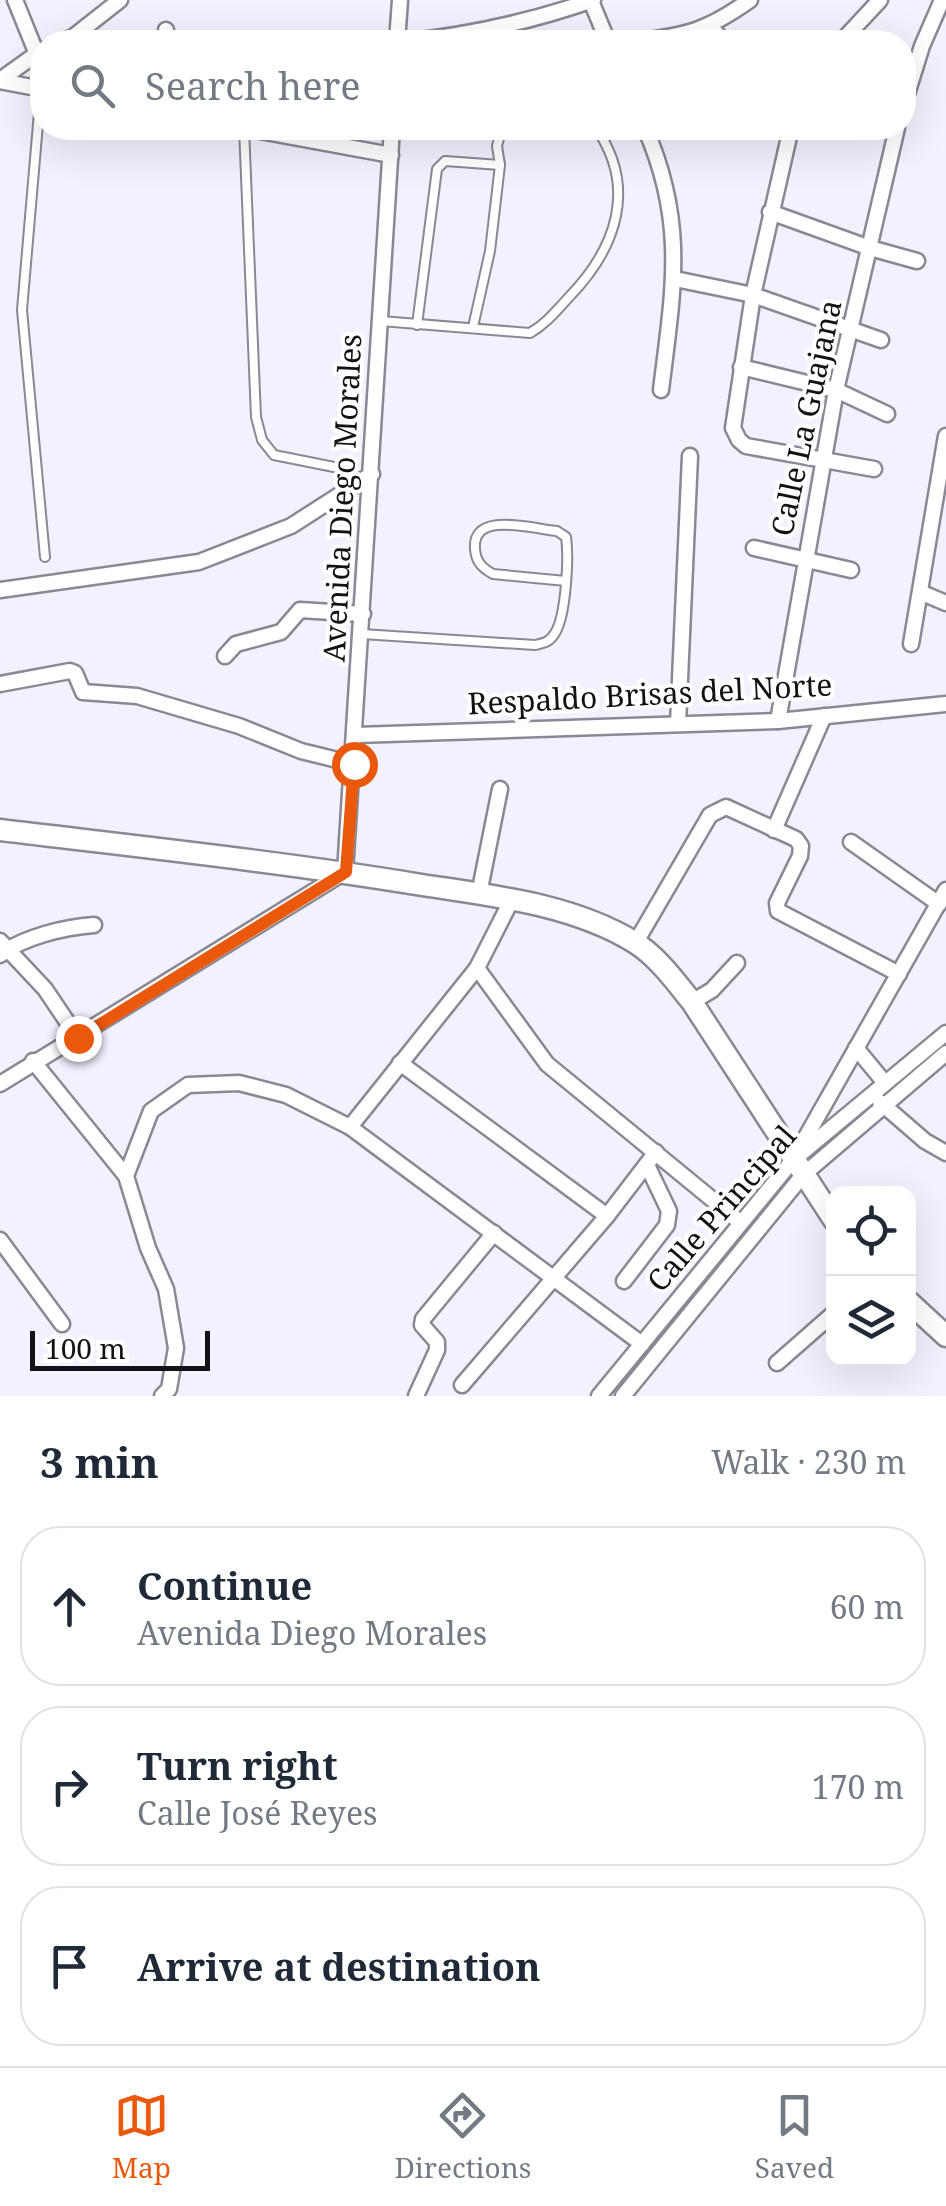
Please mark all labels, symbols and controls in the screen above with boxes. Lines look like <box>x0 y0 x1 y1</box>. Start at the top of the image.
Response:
search box <box>30 30 916 140</box>
icon: search <box>65 58 120 113</box>
text: Search here <box>145 59 361 111</box>
street label: Calle La Guajana <box>760 296 851 540</box>
street label: Avenida Diego Morales <box>312 333 371 663</box>
street label: Respaldo Brisas del Norte <box>467 663 833 724</box>
route start <box>332 742 378 788</box>
route end <box>56 1016 102 1062</box>
street label: Calle Principal <box>637 1116 805 1300</box>
map controls <box>826 1186 916 1366</box>
button: locate <box>826 1186 916 1276</box>
button: layers <box>826 1276 916 1366</box>
scale bar <box>30 1326 210 1370</box>
text: 100 m <box>45 1329 126 1367</box>
text: 3 min <box>40 1433 159 1490</box>
text: Walk · 230 m <box>711 1440 906 1483</box>
text: Continue <box>137 1559 312 1611</box>
icon: ahead <box>42 1579 97 1634</box>
text: 60 m <box>830 1585 904 1628</box>
text: Avenida Diego Morales <box>137 1611 487 1654</box>
text: Turn right <box>137 1739 338 1791</box>
icon: right <box>42 1759 97 1814</box>
text: 170 m <box>812 1765 904 1808</box>
text: Calle José Reyes <box>137 1791 377 1834</box>
icon: arrive <box>42 1939 97 1994</box>
text: Arrive at destination <box>137 1940 541 1992</box>
tab: Map <box>112 2088 171 2186</box>
tab: Directions <box>394 2088 531 2186</box>
tab: Saved <box>755 2088 834 2186</box>

